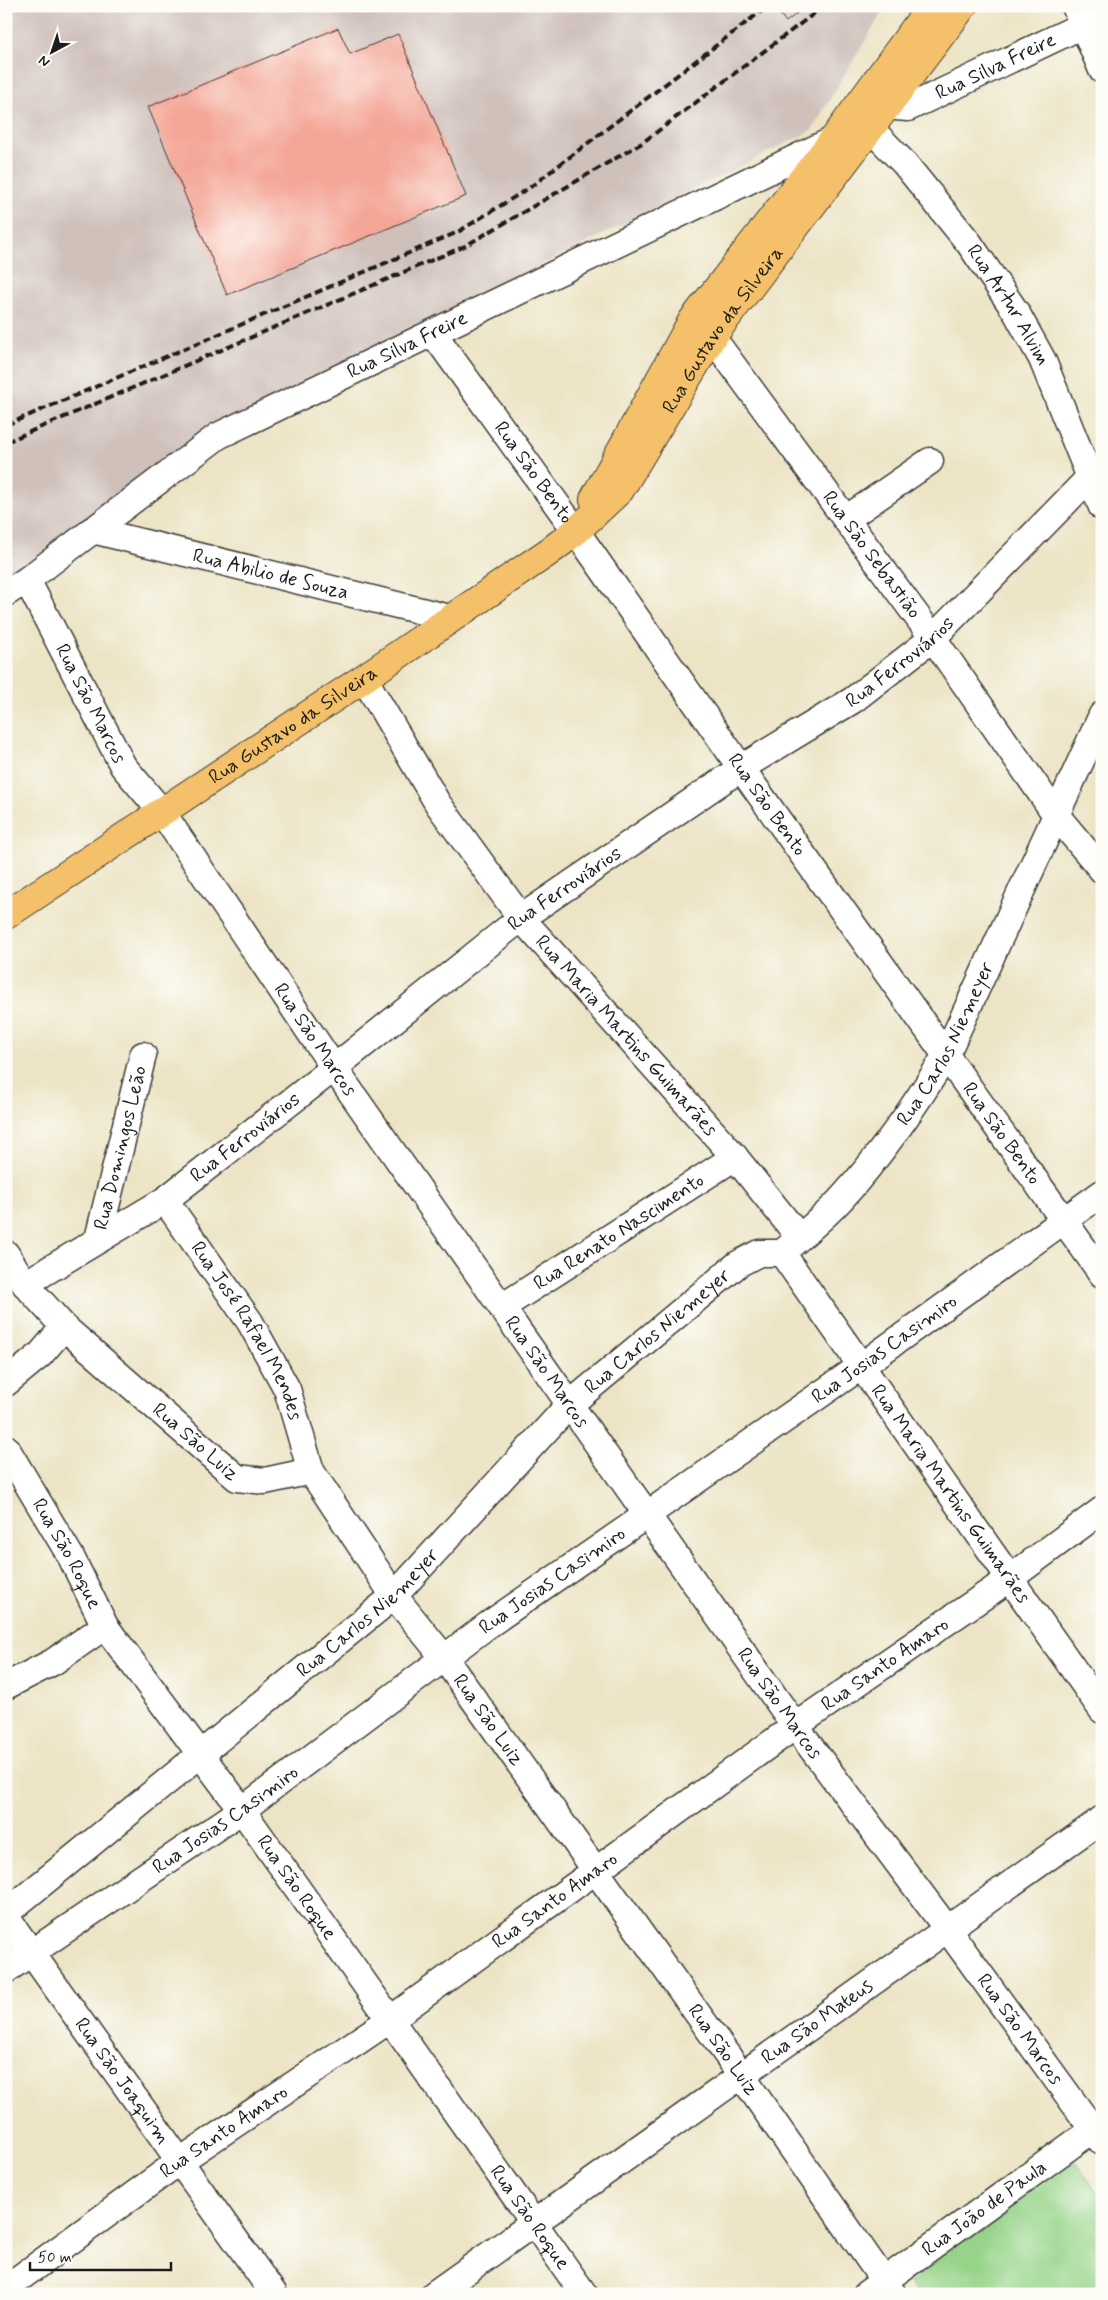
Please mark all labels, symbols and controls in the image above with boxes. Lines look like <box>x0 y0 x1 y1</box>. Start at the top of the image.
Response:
street label: Rua Silva Freire <box>931 26 1061 107</box>
north arrow <box>28 28 78 78</box>
text: N <box>35 51 54 71</box>
street label: Rua Artur Alvim <box>960 239 1056 370</box>
street label: Rua Gustavo da Silveira <box>656 241 790 418</box>
street label: Rua Silva Freire <box>343 304 472 385</box>
street label: Rua São Bento <box>488 416 580 529</box>
street label: Rua São Sebastião <box>816 485 928 624</box>
street label: Rua Abilio de Souza <box>190 542 351 606</box>
street label: Rua Ferroviários <box>841 610 961 715</box>
street label: Rua São Marcos <box>49 639 133 768</box>
street label: Rua Gustavo da Silveira <box>203 659 383 791</box>
street label: Rua São Bento <box>721 748 813 861</box>
street label: Rua Ferroviários <box>502 840 627 937</box>
street label: Rua Maria Martins Guimarães <box>529 929 724 1142</box>
street label: Rua Carlos Niemeyer <box>890 957 1001 1131</box>
street label: Rua São Marcos <box>267 978 363 1102</box>
street label: Rua Domingos Leão <box>87 1063 153 1233</box>
street label: Rua São Bento <box>956 1077 1048 1190</box>
street label: Rua Ferroviários <box>184 1086 306 1189</box>
street label: Rua Renato Nascimento <box>528 1167 709 1297</box>
street label: Rua José Rafael Mendes <box>184 1236 309 1423</box>
street label: Rua Carlos Niemeyer <box>579 1262 737 1400</box>
street label: Rua Josias Casimiro <box>806 1288 963 1410</box>
street label: Rua São Marcos <box>498 1310 596 1433</box>
street label: Rua Maria Martins Guimarães <box>864 1379 1037 1609</box>
street label: Rua São Luiz <box>146 1397 245 1487</box>
street label: Rua São Roque <box>25 1493 108 1614</box>
street label: Rua Josias Casimiro <box>473 1520 631 1641</box>
street label: Rua Carlos Niemeyer <box>291 1542 445 1684</box>
street label: Rua Santo Amaro <box>816 1611 954 1718</box>
street label: Rua São Marcos <box>731 1642 829 1765</box>
street label: Rua São Luiz <box>446 1668 530 1771</box>
street label: Rua Josias Casimiro <box>147 1759 304 1880</box>
street label: Rua São Roque <box>250 1829 343 1945</box>
street label: Rua Santo Amaro <box>486 1845 623 1955</box>
street label: Rua São Marcos <box>971 1968 1070 2090</box>
street label: Rua São Mateus <box>756 1972 879 2071</box>
street label: Rua São Luiz <box>681 1998 765 2101</box>
street label: Rua São Joaquim <box>68 2012 177 2150</box>
street label: Rua Santo Amaro <box>154 2079 293 2185</box>
street label: Rua João de Paula <box>916 2154 1052 2263</box>
street label: Rua São Roque <box>483 2159 576 2275</box>
scale bar <box>30 2240 171 2272</box>
text: 50 m <box>38 2248 72 2268</box>

